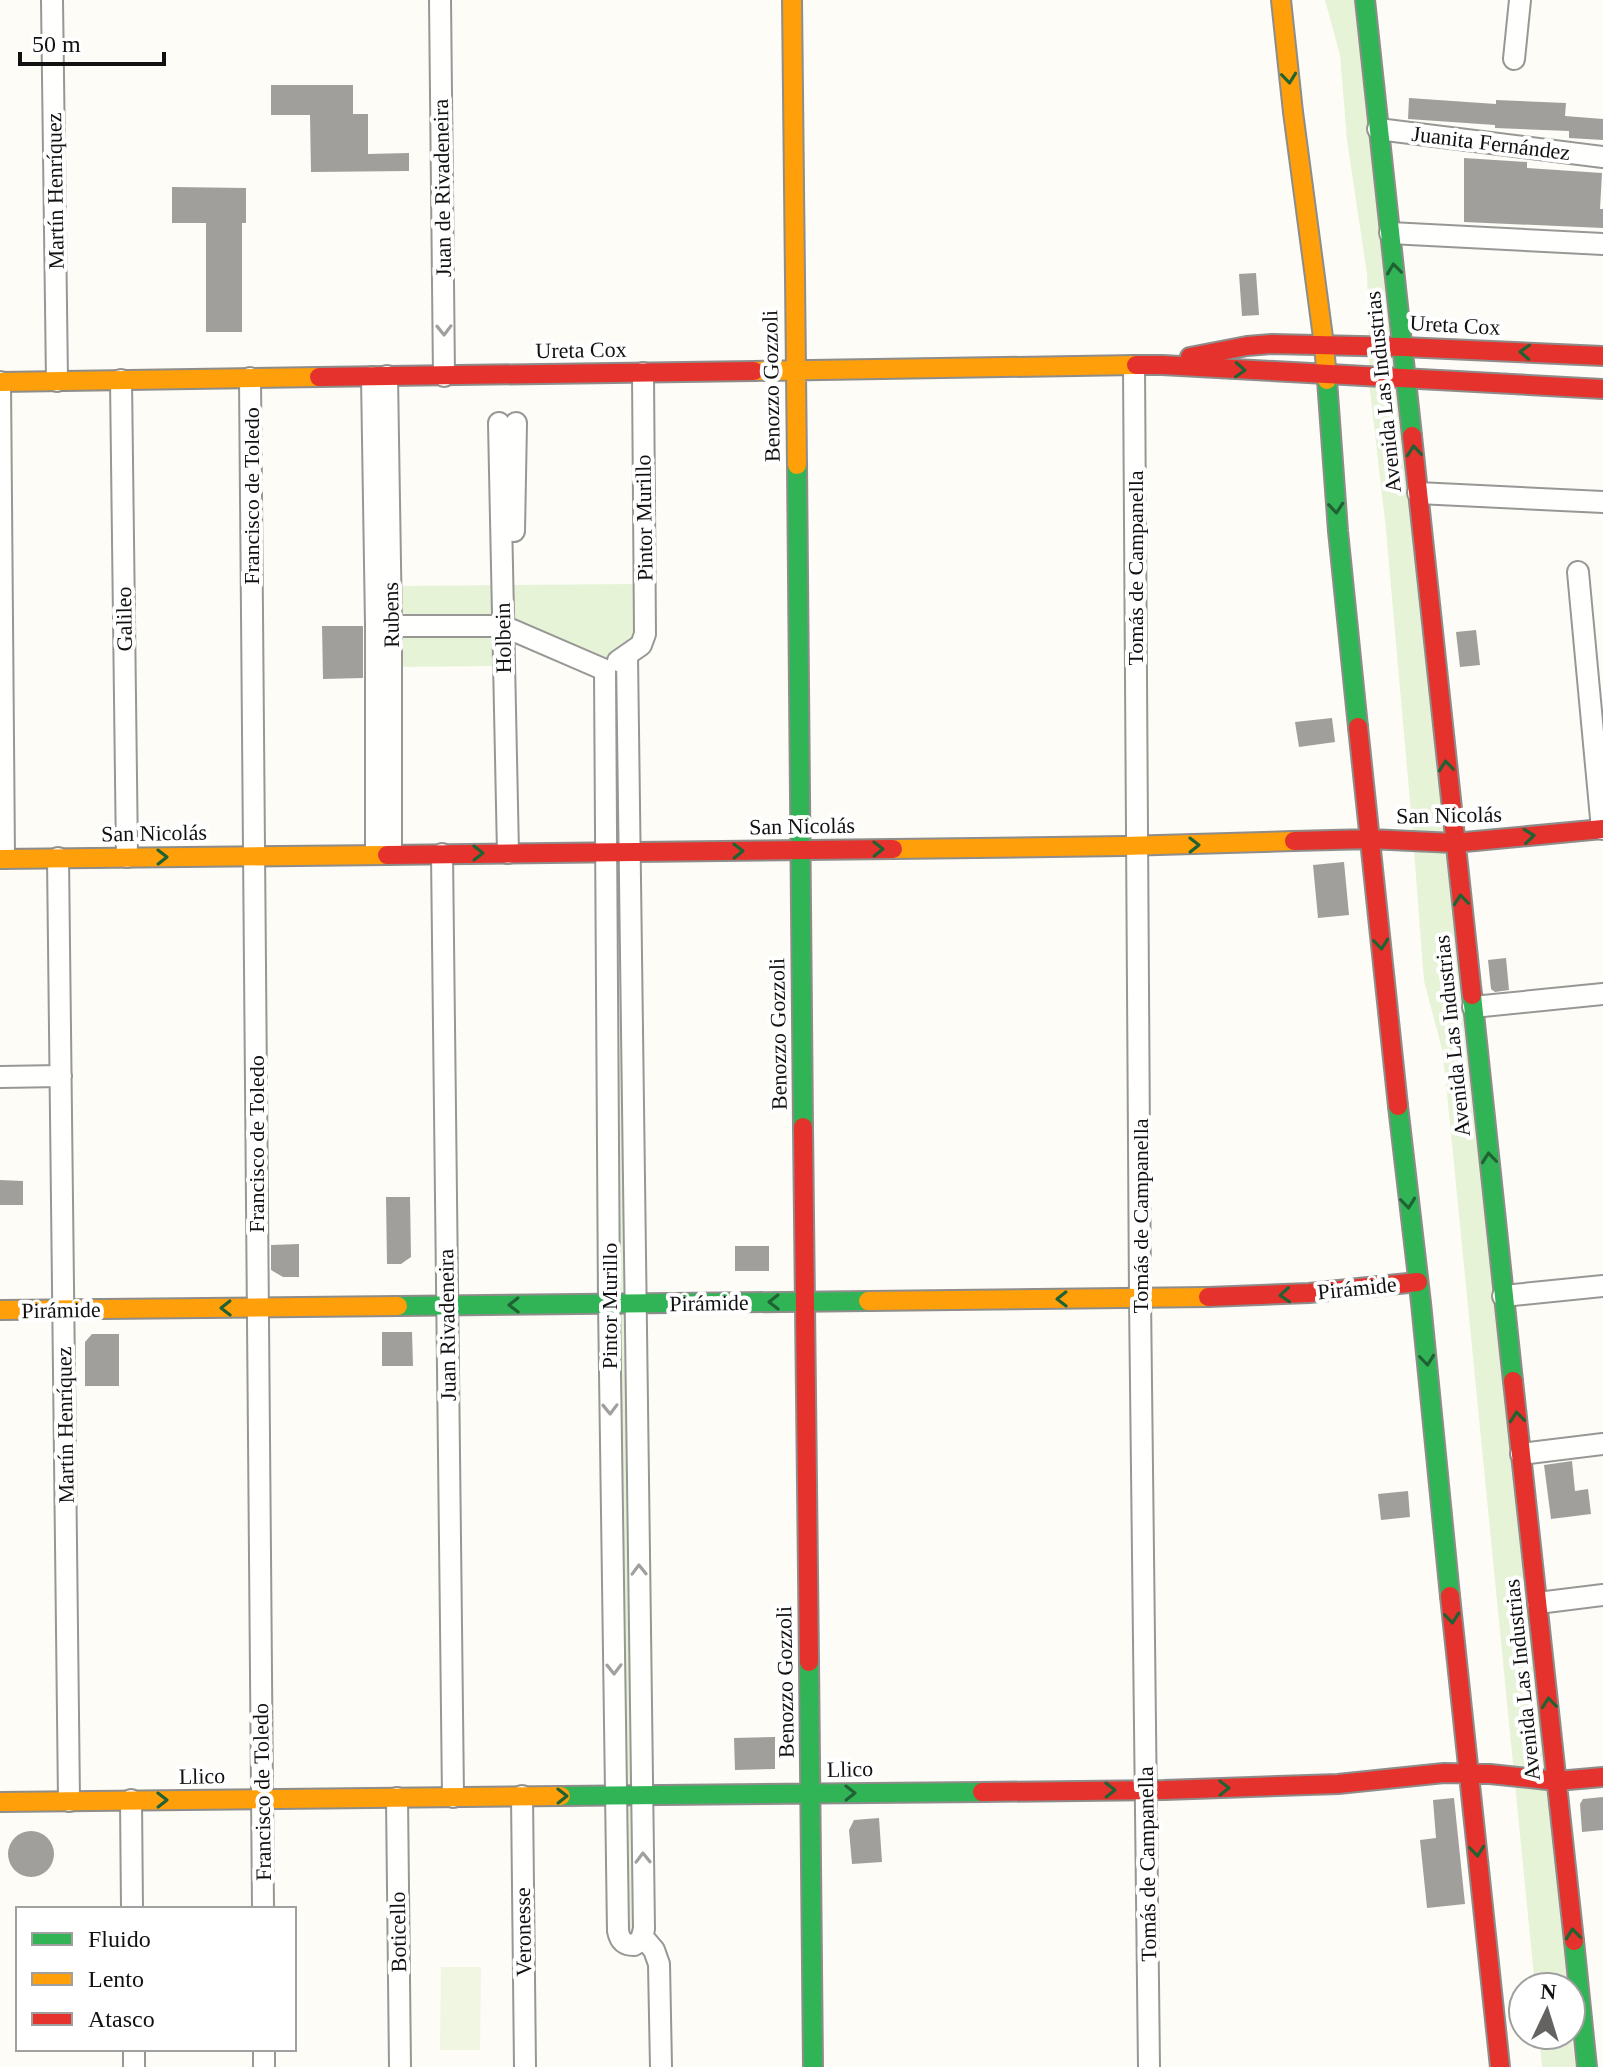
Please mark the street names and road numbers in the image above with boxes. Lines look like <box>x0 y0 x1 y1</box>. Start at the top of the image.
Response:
street label: Juan de Rivadeneira <box>428 98 456 277</box>
street label: Martín Henríquez <box>41 112 69 270</box>
street label: Juanita Fernández <box>1410 121 1572 165</box>
street label: Avenida Las Industrias <box>1360 290 1406 494</box>
street label: Benozzo Gozzoli <box>757 310 785 462</box>
street label: Ureta Cox <box>1409 310 1501 340</box>
street label: Ureta Cox <box>535 337 627 363</box>
street label: Francisco de Toledo <box>239 407 264 585</box>
street label: Pintor Murillo <box>630 455 658 581</box>
street label: Tomás de Campanella <box>1123 470 1148 666</box>
street label: Rubens <box>378 582 404 648</box>
street label: Galileo <box>111 586 137 652</box>
street label: Holbein <box>490 602 516 674</box>
street label: San Nicolás <box>1396 802 1502 828</box>
street label: San Nicolás <box>749 813 855 839</box>
street label: San Nicolás <box>101 820 207 846</box>
street label: Avenida Las Industrias <box>1429 934 1475 1138</box>
street label: Benozzo Gozzoli <box>764 958 792 1110</box>
street label: Francisco de Toledo <box>244 1055 269 1233</box>
street label: Tomás de Campanella <box>1128 1118 1153 1314</box>
street label: Pintor Murillo <box>597 1243 622 1369</box>
street label: Juan Rivadeneira <box>433 1249 461 1401</box>
street label: Pirámide <box>1316 1271 1398 1305</box>
street label: Pirámide <box>669 1290 749 1316</box>
street label: Pirámide <box>21 1297 101 1323</box>
street label: Martín Henríquez <box>51 1346 79 1504</box>
street label: Avenida Las Industrias <box>1499 1578 1545 1782</box>
street label: Benozzo Gozzoli <box>771 1606 799 1758</box>
street label: Francisco de Toledo <box>248 1703 276 1881</box>
street label: Llico <box>827 1756 873 1782</box>
street label: Llico <box>179 1763 225 1789</box>
street label: Tomás de Campanella <box>1133 1766 1161 1962</box>
street label: Veronesse <box>510 1887 536 1977</box>
street label: Boticello <box>385 1891 411 1973</box>

